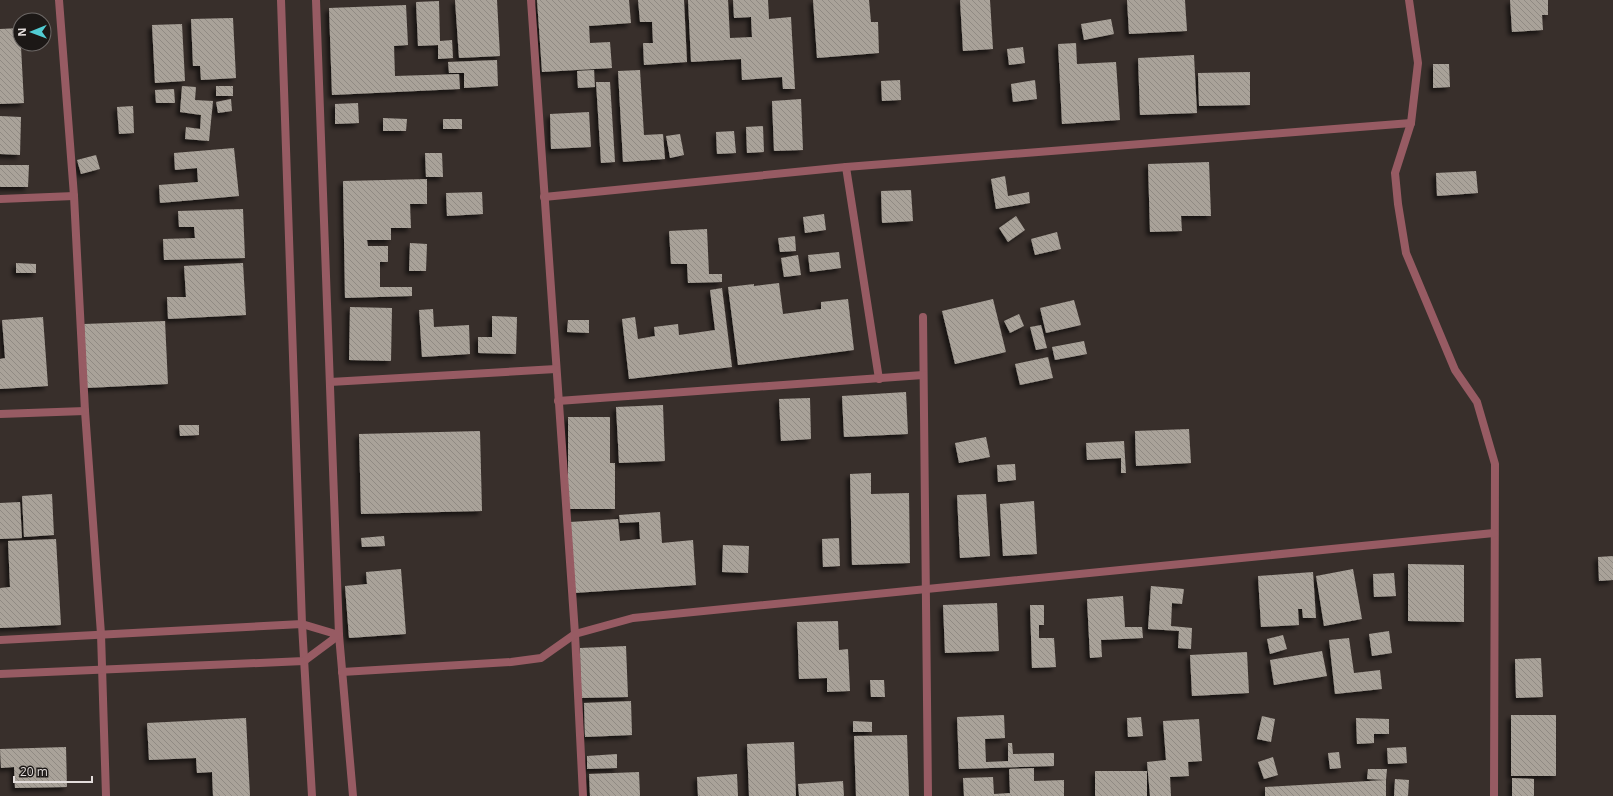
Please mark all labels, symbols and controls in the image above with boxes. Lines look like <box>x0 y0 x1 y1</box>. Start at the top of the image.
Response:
north arrow <box>12 12 52 52</box>
text: N <box>14 28 29 37</box>
scale bar <box>14 758 92 784</box>
text: 20 m <box>20 763 48 780</box>

